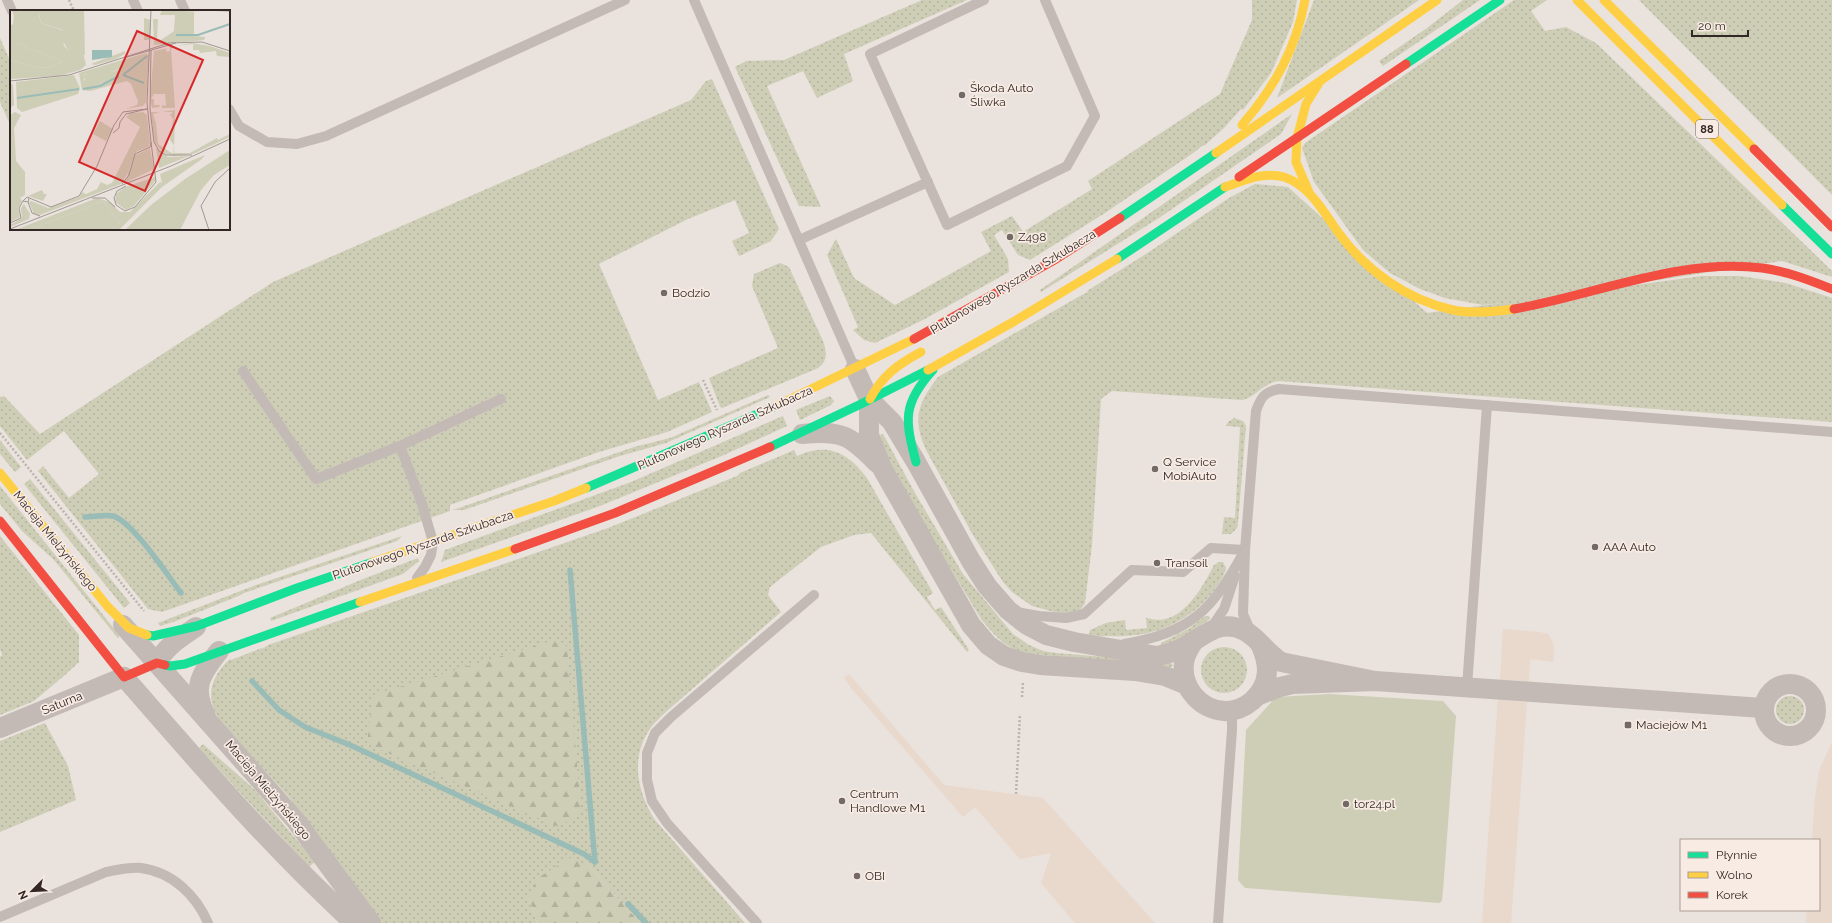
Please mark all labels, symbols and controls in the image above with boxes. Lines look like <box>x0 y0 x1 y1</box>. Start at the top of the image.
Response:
inset map <box>10 10 230 230</box>
scale bar <box>1692 12 1748 38</box>
text: 20 m <box>1698 19 1726 33</box>
place label: Škoda Auto Śliwka <box>970 81 1033 109</box>
marker: Škoda Auto Śliwka <box>957 90 967 100</box>
road number: 88 <box>1696 120 1718 138</box>
street label: Plutonowego Ryszarda Szkubacza <box>928 227 1098 337</box>
place label: Z498 <box>1018 230 1046 244</box>
marker: Z498 <box>1005 232 1015 242</box>
place label: Bodzio <box>672 286 710 300</box>
marker: Bodzio <box>659 288 669 298</box>
street label: Plutonowego Ryszarda Szkubacza <box>635 383 815 473</box>
place label: Q Service MobiAuto <box>1163 455 1217 483</box>
marker: Q Service MobiAuto <box>1150 464 1160 474</box>
street label: Macieja Mielżyńskiego <box>10 488 100 594</box>
street label: Plutonowego Ryszarda Szkubacza <box>331 507 515 583</box>
place label: AAA Auto <box>1603 540 1656 554</box>
marker: AAA Auto <box>1590 542 1600 552</box>
place label: Transoil <box>1165 556 1209 570</box>
marker: Transoil <box>1152 558 1162 568</box>
street label: Saturna <box>40 689 84 717</box>
place label: Maciejów M1 <box>1636 718 1707 732</box>
marker: Maciejów M1 <box>1623 720 1633 730</box>
street label: Macieja Mielżyńskiego <box>223 738 313 842</box>
place label: Centrum Handlowe M1 <box>850 787 925 815</box>
marker: Centrum Handlowe M1 <box>837 796 847 806</box>
place label: tor24.pl <box>1354 797 1396 811</box>
marker: tor24.pl <box>1341 799 1351 809</box>
legend <box>1680 839 1820 911</box>
text: Płynnie <box>1716 848 1757 862</box>
text: Wolno <box>1716 868 1752 882</box>
place label: OBI <box>865 869 885 883</box>
north arrow <box>12 871 52 911</box>
marker: OBI <box>852 871 862 881</box>
text: N <box>16 888 31 901</box>
text: Korek <box>1716 888 1749 902</box>

